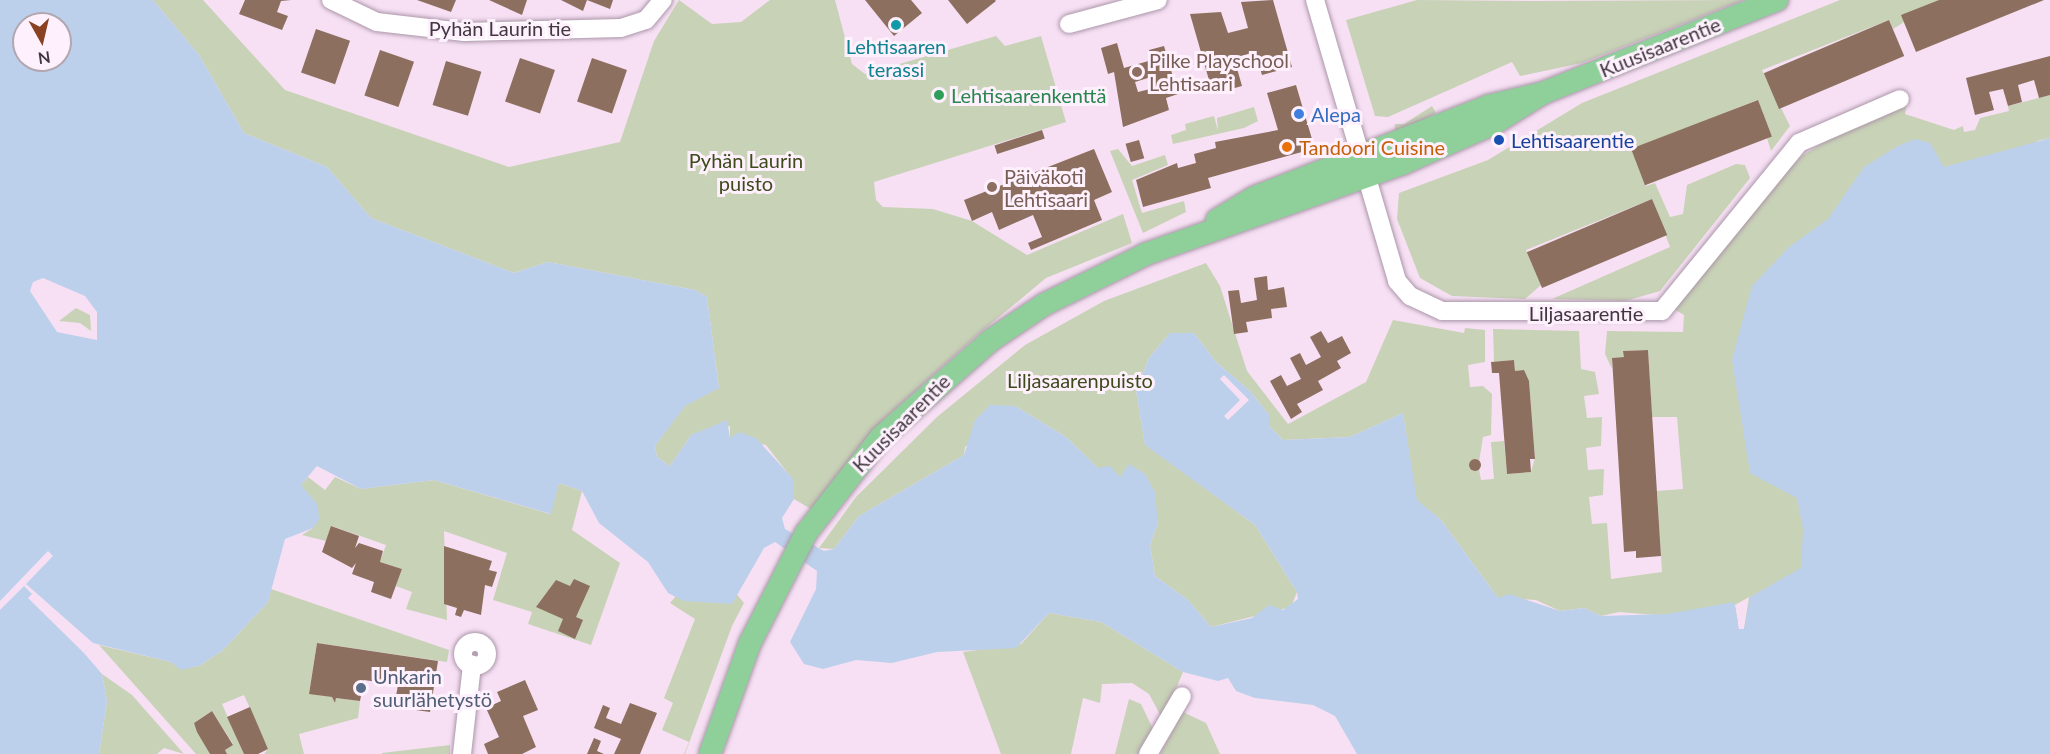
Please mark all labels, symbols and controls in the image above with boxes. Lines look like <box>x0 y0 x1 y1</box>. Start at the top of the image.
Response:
north arrow <box>12 12 72 72</box>
street label: Kuusisaarentie <box>1596 12 1724 82</box>
street label: Pyhän Laurin tie <box>429 16 571 40</box>
marker: Lehtisaaren terassi <box>889 18 903 32</box>
place label: Lehtisaaren terassi <box>846 35 946 82</box>
text: N <box>37 48 52 69</box>
place label: Pilke Playschool Lehtisaari <box>1149 48 1289 95</box>
marker: Pilke Playschool Lehtisaari <box>1130 65 1144 79</box>
place label: Lehtisaarenkenttä <box>951 83 1106 107</box>
marker: Lehtisaarenkenttä <box>932 88 946 102</box>
place label: Alepa <box>1311 102 1361 126</box>
marker: Alepa <box>1292 107 1306 121</box>
place label: Lehtisaarentie <box>1511 128 1634 152</box>
marker: Lehtisaarentie <box>1492 133 1506 147</box>
place label: Tandoori Cuisine <box>1299 135 1445 159</box>
marker: Tandoori Cuisine <box>1280 140 1294 154</box>
park label: Pyhän Laurin puisto <box>689 148 803 195</box>
place label: Päiväkoti Lehtisaari <box>1004 164 1088 211</box>
marker: Päiväkoti Lehtisaari <box>985 180 999 194</box>
street label: Liljasaarentie <box>1529 301 1643 325</box>
park label: Liljasaarenpuisto <box>1007 368 1153 392</box>
street label: Kuusisaarentie <box>847 369 955 477</box>
place label: Unkarin suurlähetystö <box>373 664 492 711</box>
marker: Unkarin suurlähetystö <box>354 681 368 695</box>

